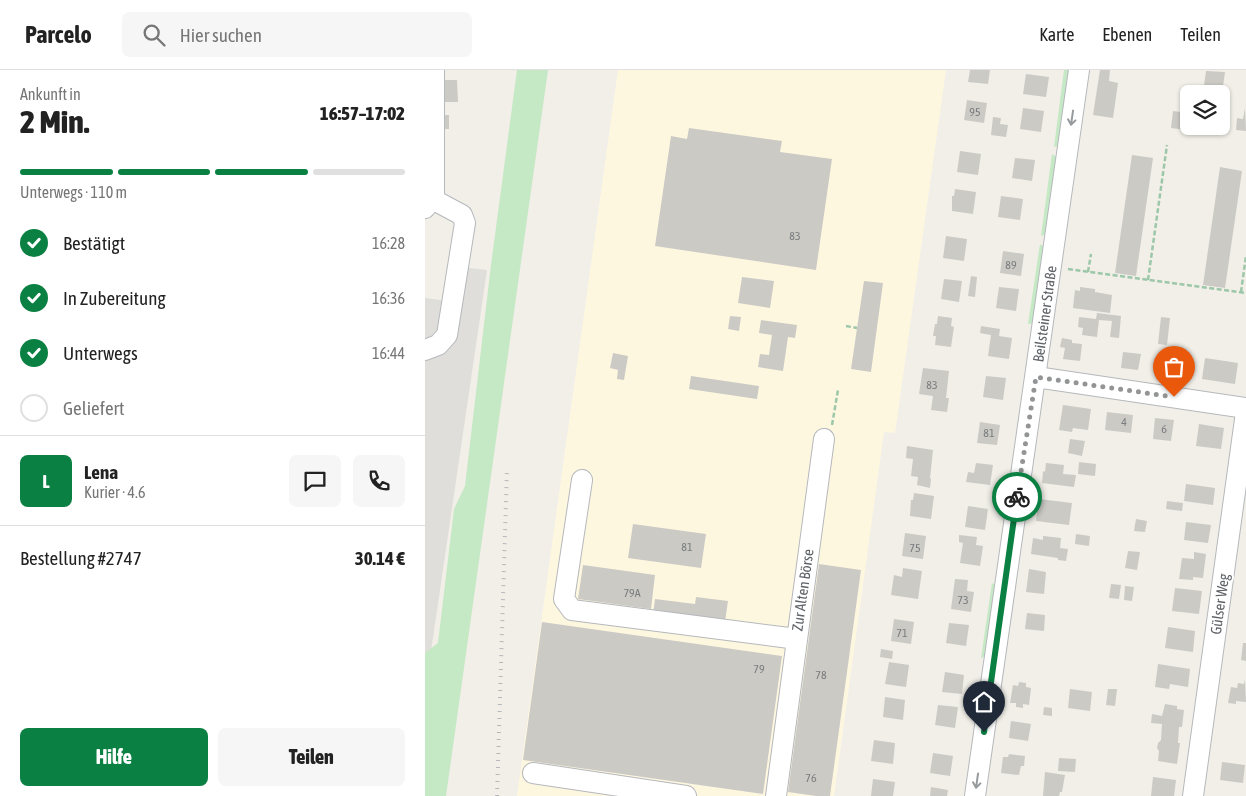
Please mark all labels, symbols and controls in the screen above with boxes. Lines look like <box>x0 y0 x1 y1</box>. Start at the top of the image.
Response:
search box <box>122 12 472 57</box>
text: Parcelo <box>25 21 92 48</box>
icon: search <box>140 21 168 49</box>
text: Hier suchen <box>180 24 262 46</box>
text: Karte <box>1039 24 1074 45</box>
text: Ebenen <box>1102 24 1152 45</box>
text: Teilen <box>1180 24 1221 45</box>
text: Ankunft in <box>20 85 81 103</box>
map controls <box>1180 85 1230 135</box>
button: layers <box>1180 85 1230 135</box>
text: 16:57–17:02 <box>320 102 405 124</box>
text: 2 Min. <box>20 103 89 140</box>
house number: 95 <box>969 105 981 119</box>
one-way arrow <box>1067 110 1077 126</box>
text: Unterwegs · 110 m <box>20 183 127 201</box>
icon: check <box>20 229 48 257</box>
house number: 83 <box>789 229 801 243</box>
text: Bestätigt <box>63 232 125 254</box>
text: 16:28 <box>372 234 405 252</box>
house number: 89 <box>1005 258 1017 272</box>
street label: Beilsteiner Straße <box>1029 264 1060 363</box>
icon: check <box>20 284 48 312</box>
text: In Zubereitung <box>63 287 166 309</box>
text: 16:36 <box>372 289 405 307</box>
icon: check <box>20 339 48 367</box>
text: Unterwegs <box>63 342 138 364</box>
text: 16:44 <box>372 344 405 362</box>
pin <box>1153 346 1195 397</box>
icon: bag <box>1160 353 1188 381</box>
house number: 83 <box>926 378 938 392</box>
text: Geliefert <box>63 397 124 419</box>
house number: 4 <box>1121 415 1127 429</box>
house number: 6 <box>1161 422 1167 436</box>
house number: 81 <box>983 426 995 440</box>
button: chat <box>289 455 341 507</box>
button: phone <box>353 455 405 507</box>
text: Lena <box>84 461 118 483</box>
text: L <box>42 470 50 492</box>
courier <box>992 472 1042 522</box>
text: Kurier · 4.6 <box>84 483 146 501</box>
icon: bike <box>1003 483 1031 511</box>
house number: 81 <box>681 540 693 554</box>
house number: 75 <box>909 541 921 555</box>
text: Bestellung #2747 <box>20 547 142 569</box>
text: 30.14 € <box>355 547 405 569</box>
street label: Zur Alten Börse <box>788 548 817 632</box>
street label: Gülser Weg <box>1207 572 1232 636</box>
house number: 79A <box>623 586 641 600</box>
house number: 73 <box>957 593 969 607</box>
house number: 71 <box>896 626 908 640</box>
house number: 79 <box>753 662 765 676</box>
house number: 78 <box>815 668 827 682</box>
pin <box>963 681 1005 732</box>
icon: home <box>970 688 998 716</box>
button: Hilfe <box>20 728 208 786</box>
button: Teilen <box>218 728 405 786</box>
house number: 76 <box>805 771 817 785</box>
one-way arrow <box>972 773 982 789</box>

